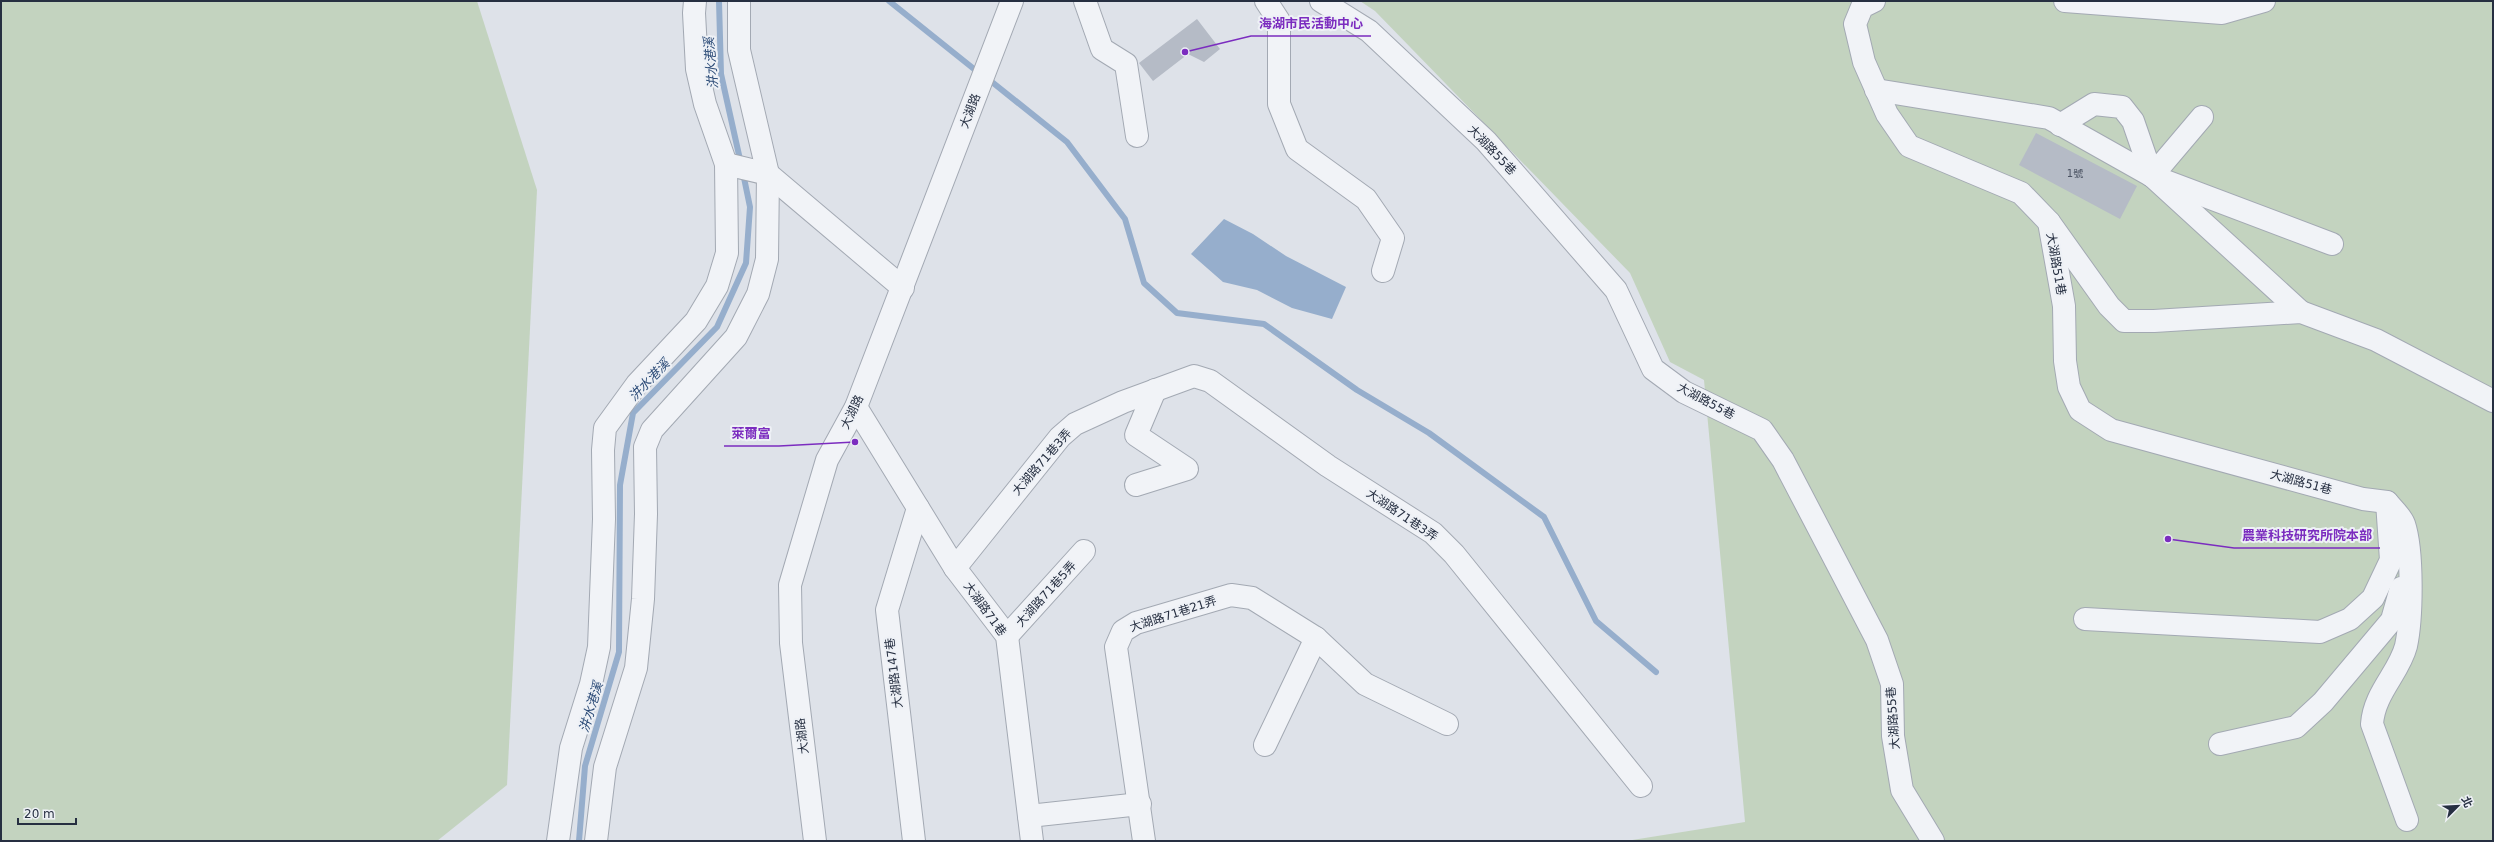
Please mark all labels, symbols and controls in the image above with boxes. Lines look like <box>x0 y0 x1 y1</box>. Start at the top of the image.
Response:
callout: 海湖市民活動中心 <box>1251 11 1371 36</box>
text: 海湖市民活動中心 <box>1259 16 1363 31</box>
water label: 汫水港溪 <box>701 34 721 90</box>
street label: 大湖路 <box>957 92 983 130</box>
street label: 大湖路55巷 <box>1465 122 1519 178</box>
house number: 1號 <box>2067 168 2083 179</box>
street label: 大湖路51巷 <box>2044 232 2068 296</box>
water label: 汫水港溪 <box>626 355 674 404</box>
street label: 大湖路55巷 <box>1675 380 1737 422</box>
street label: 大湖路 <box>838 393 866 431</box>
callout: 萊爾富 <box>724 421 779 446</box>
text: 萊爾富 <box>731 426 771 441</box>
street label: 大湖路71巷3弄 <box>1010 426 1074 498</box>
street label: 大湖路51巷 <box>2269 467 2333 497</box>
street label: 大湖路71巷3弄 <box>1364 486 1440 544</box>
callout: 農業科技研究所院本部 <box>2234 523 2380 548</box>
text: 農業科技研究所院本部 <box>2242 528 2372 543</box>
street label: 大湖路71巷5弄 <box>1013 559 1079 629</box>
street label: 大湖路71巷 <box>961 579 1009 639</box>
street label: 大湖路71巷21弄 <box>1128 593 1218 635</box>
street label: 大湖路147巷 <box>883 637 905 709</box>
water label: 汫水港溪 <box>576 678 606 734</box>
street label: 大湖路55巷 <box>1884 686 1902 750</box>
street label: 大湖路 <box>793 717 811 755</box>
north arrow <box>2438 786 2478 826</box>
text: 北 <box>2459 794 2475 810</box>
scale bar <box>18 800 76 826</box>
text: 20 m <box>24 807 55 821</box>

